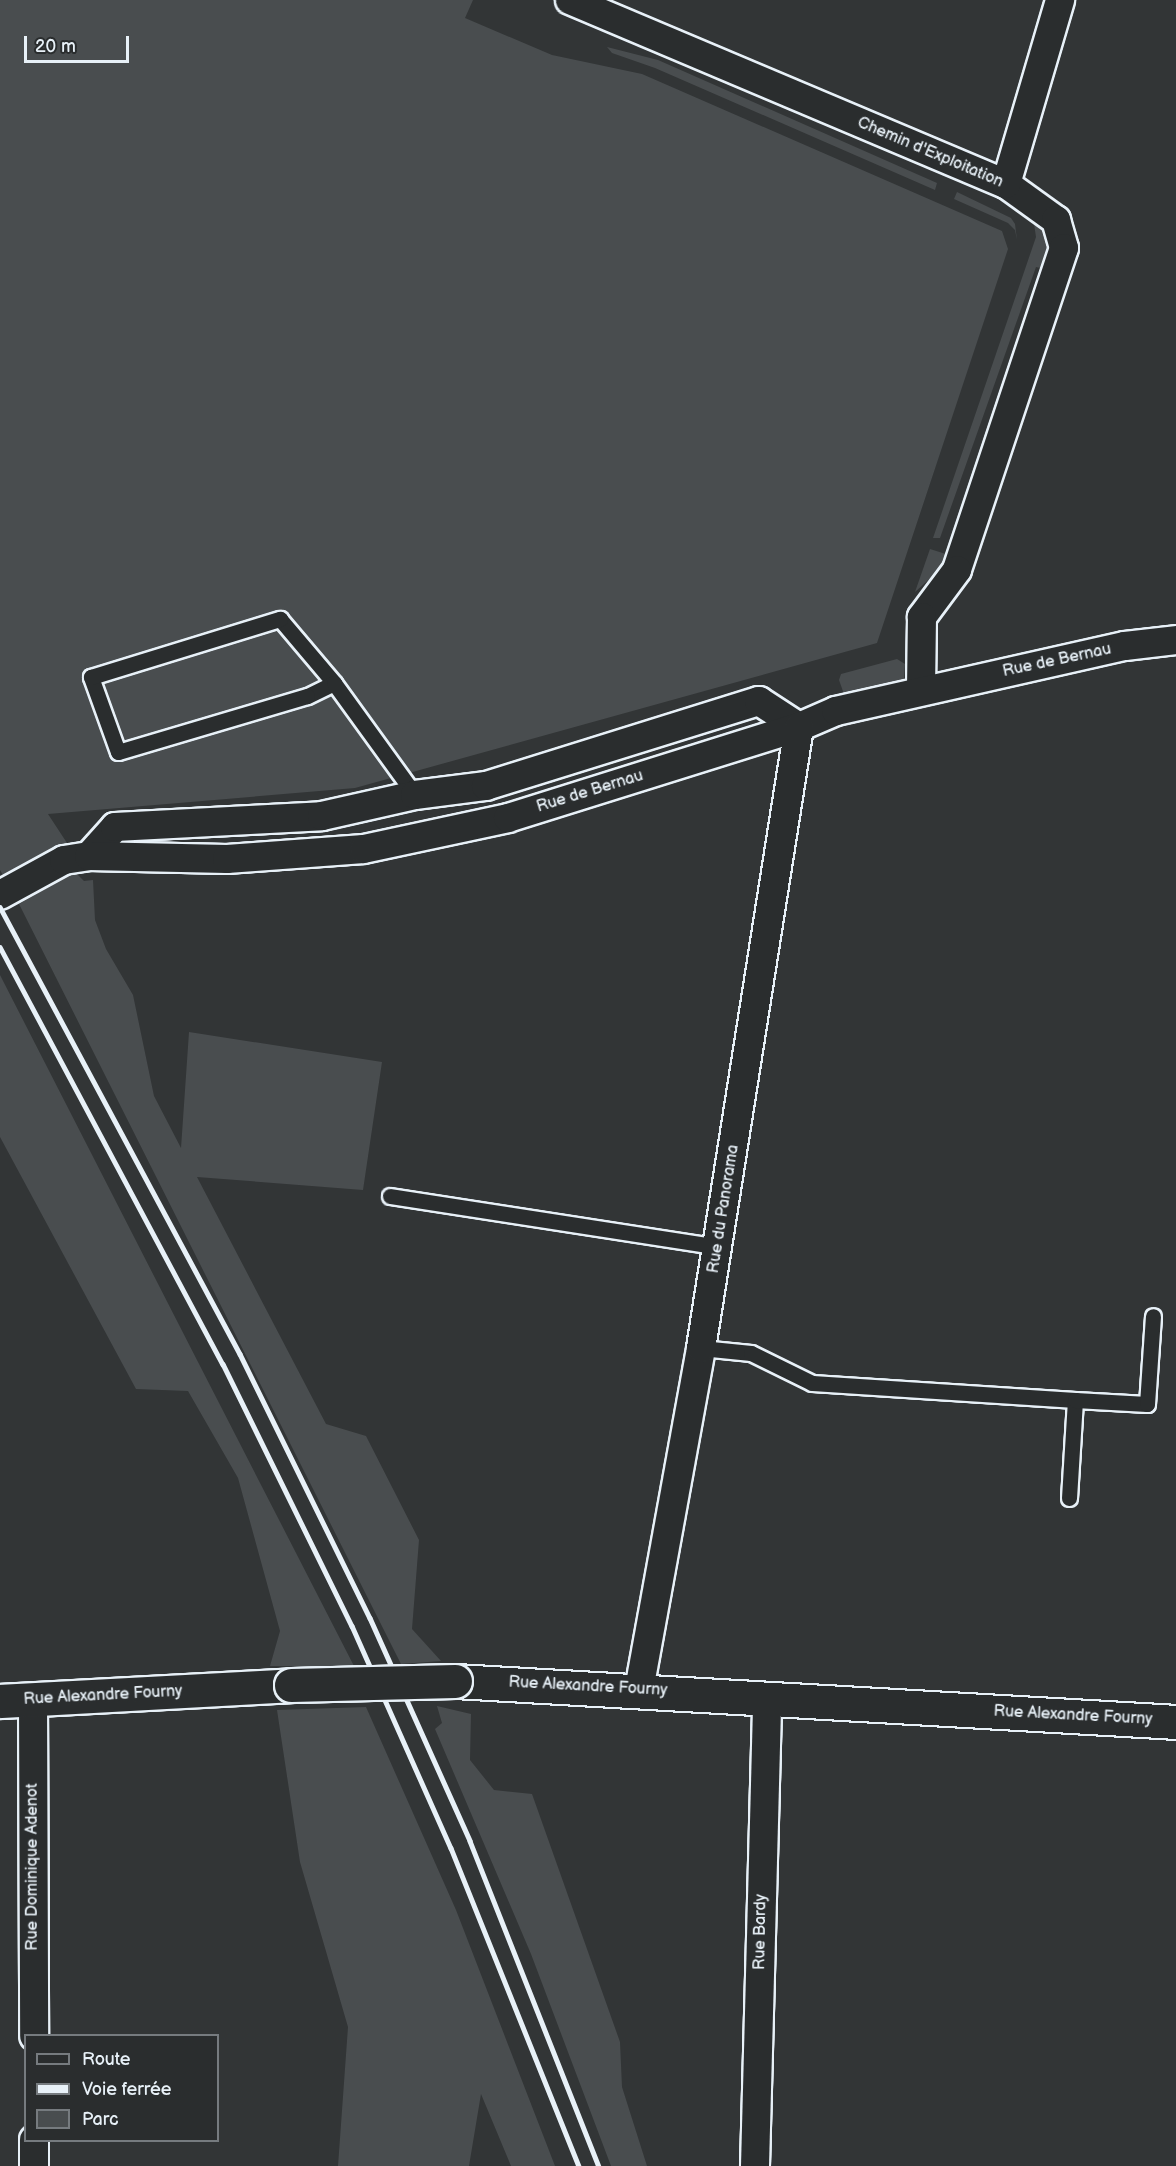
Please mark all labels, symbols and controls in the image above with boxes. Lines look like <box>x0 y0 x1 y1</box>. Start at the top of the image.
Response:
scale bar <box>27 24 132 62</box>
text: 20 m <box>35 36 76 57</box>
street label: Chemin d'Exploitation <box>854 114 1006 192</box>
street label: Rue de Bernau <box>1001 640 1113 682</box>
street label: Rue de Bernau <box>534 767 646 817</box>
street label: Rue du Panorama <box>704 1143 744 1275</box>
street label: Rue Alexandre Fourny <box>508 1673 668 1701</box>
street label: Rue Alexandre Fourny <box>23 1682 183 1710</box>
street label: Rue Alexandre Fourny <box>993 1702 1153 1730</box>
street label: Rue Dominique Adenot <box>23 1783 43 1951</box>
street label: Rue Bardy <box>751 1894 771 1970</box>
legend <box>24 2034 219 2142</box>
text: Route <box>82 2049 131 2070</box>
text: Voie ferrée <box>82 2079 171 2100</box>
text: Parc <box>82 2109 119 2130</box>

